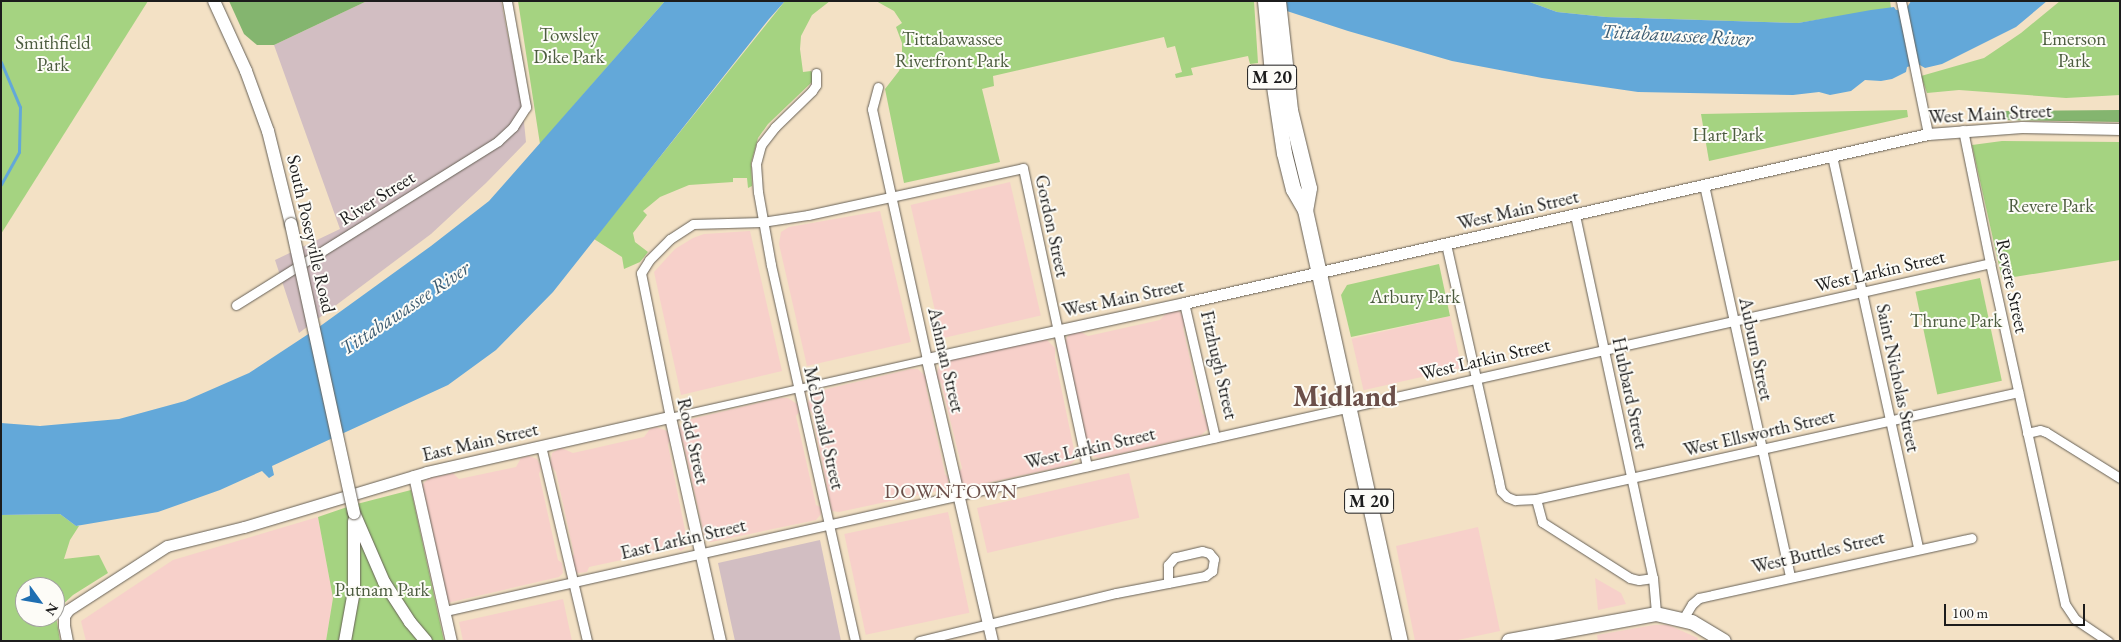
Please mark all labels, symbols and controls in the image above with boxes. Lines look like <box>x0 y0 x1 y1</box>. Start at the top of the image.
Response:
water label: Tittabawassee River <box>1601 19 1753 51</box>
park label: Towsley Dike Park <box>533 24 605 68</box>
park label: Tittabawassee Riverfront Park <box>895 28 1009 72</box>
park label: Emerson Park <box>2042 28 2106 72</box>
park label: Smithfield Park <box>15 32 91 76</box>
road number: M 20 <box>1247 62 1297 92</box>
street label: West Main Street <box>1928 99 2052 129</box>
park label: Hart Park <box>1692 124 1764 146</box>
street label: South Poseyville Road <box>282 153 340 315</box>
street label: River Street <box>335 166 419 230</box>
street label: Gordon Street <box>1030 173 1074 279</box>
street label: West Main Street <box>1455 185 1581 235</box>
park label: Revere Park <box>2008 195 2094 217</box>
street label: Revere Street <box>1991 237 2033 335</box>
street label: West Larkin Street <box>1813 245 1947 297</box>
water label: Tittabawassee River <box>336 256 474 360</box>
street label: West Main Street <box>1060 274 1186 322</box>
park label: Arbury Park <box>1370 286 1460 308</box>
street label: Auburn Street <box>1734 295 1778 403</box>
street label: Saint Nicholas Street <box>1871 302 1925 454</box>
street label: Ashman Street <box>923 305 969 415</box>
street label: Fitzhugh Street <box>1195 308 1243 422</box>
park label: Thrune Park <box>1910 310 2002 332</box>
street label: West Larkin Street <box>1418 333 1552 385</box>
street label: Hubbard Street <box>1607 335 1653 451</box>
street label: McDonald Street <box>799 364 849 492</box>
district label: Midland <box>1293 380 1397 414</box>
street label: Rodd Street <box>672 396 714 486</box>
street label: West Ellsworth Street <box>1681 405 1837 461</box>
street label: East Main Street <box>420 418 540 466</box>
street label: West Larkin Street <box>1023 422 1157 474</box>
district label: DOWNTOWN <box>883 479 1019 503</box>
road number: M 20 <box>1344 486 1394 516</box>
street label: East Larkin Street <box>618 514 748 564</box>
street label: West Buttles Street <box>1749 526 1887 578</box>
north arrow <box>15 577 65 627</box>
park label: Putnam Park <box>334 579 430 601</box>
scale bar <box>1946 594 2087 626</box>
text: N <box>41 600 63 619</box>
text: 100 m <box>1952 603 1988 622</box>

